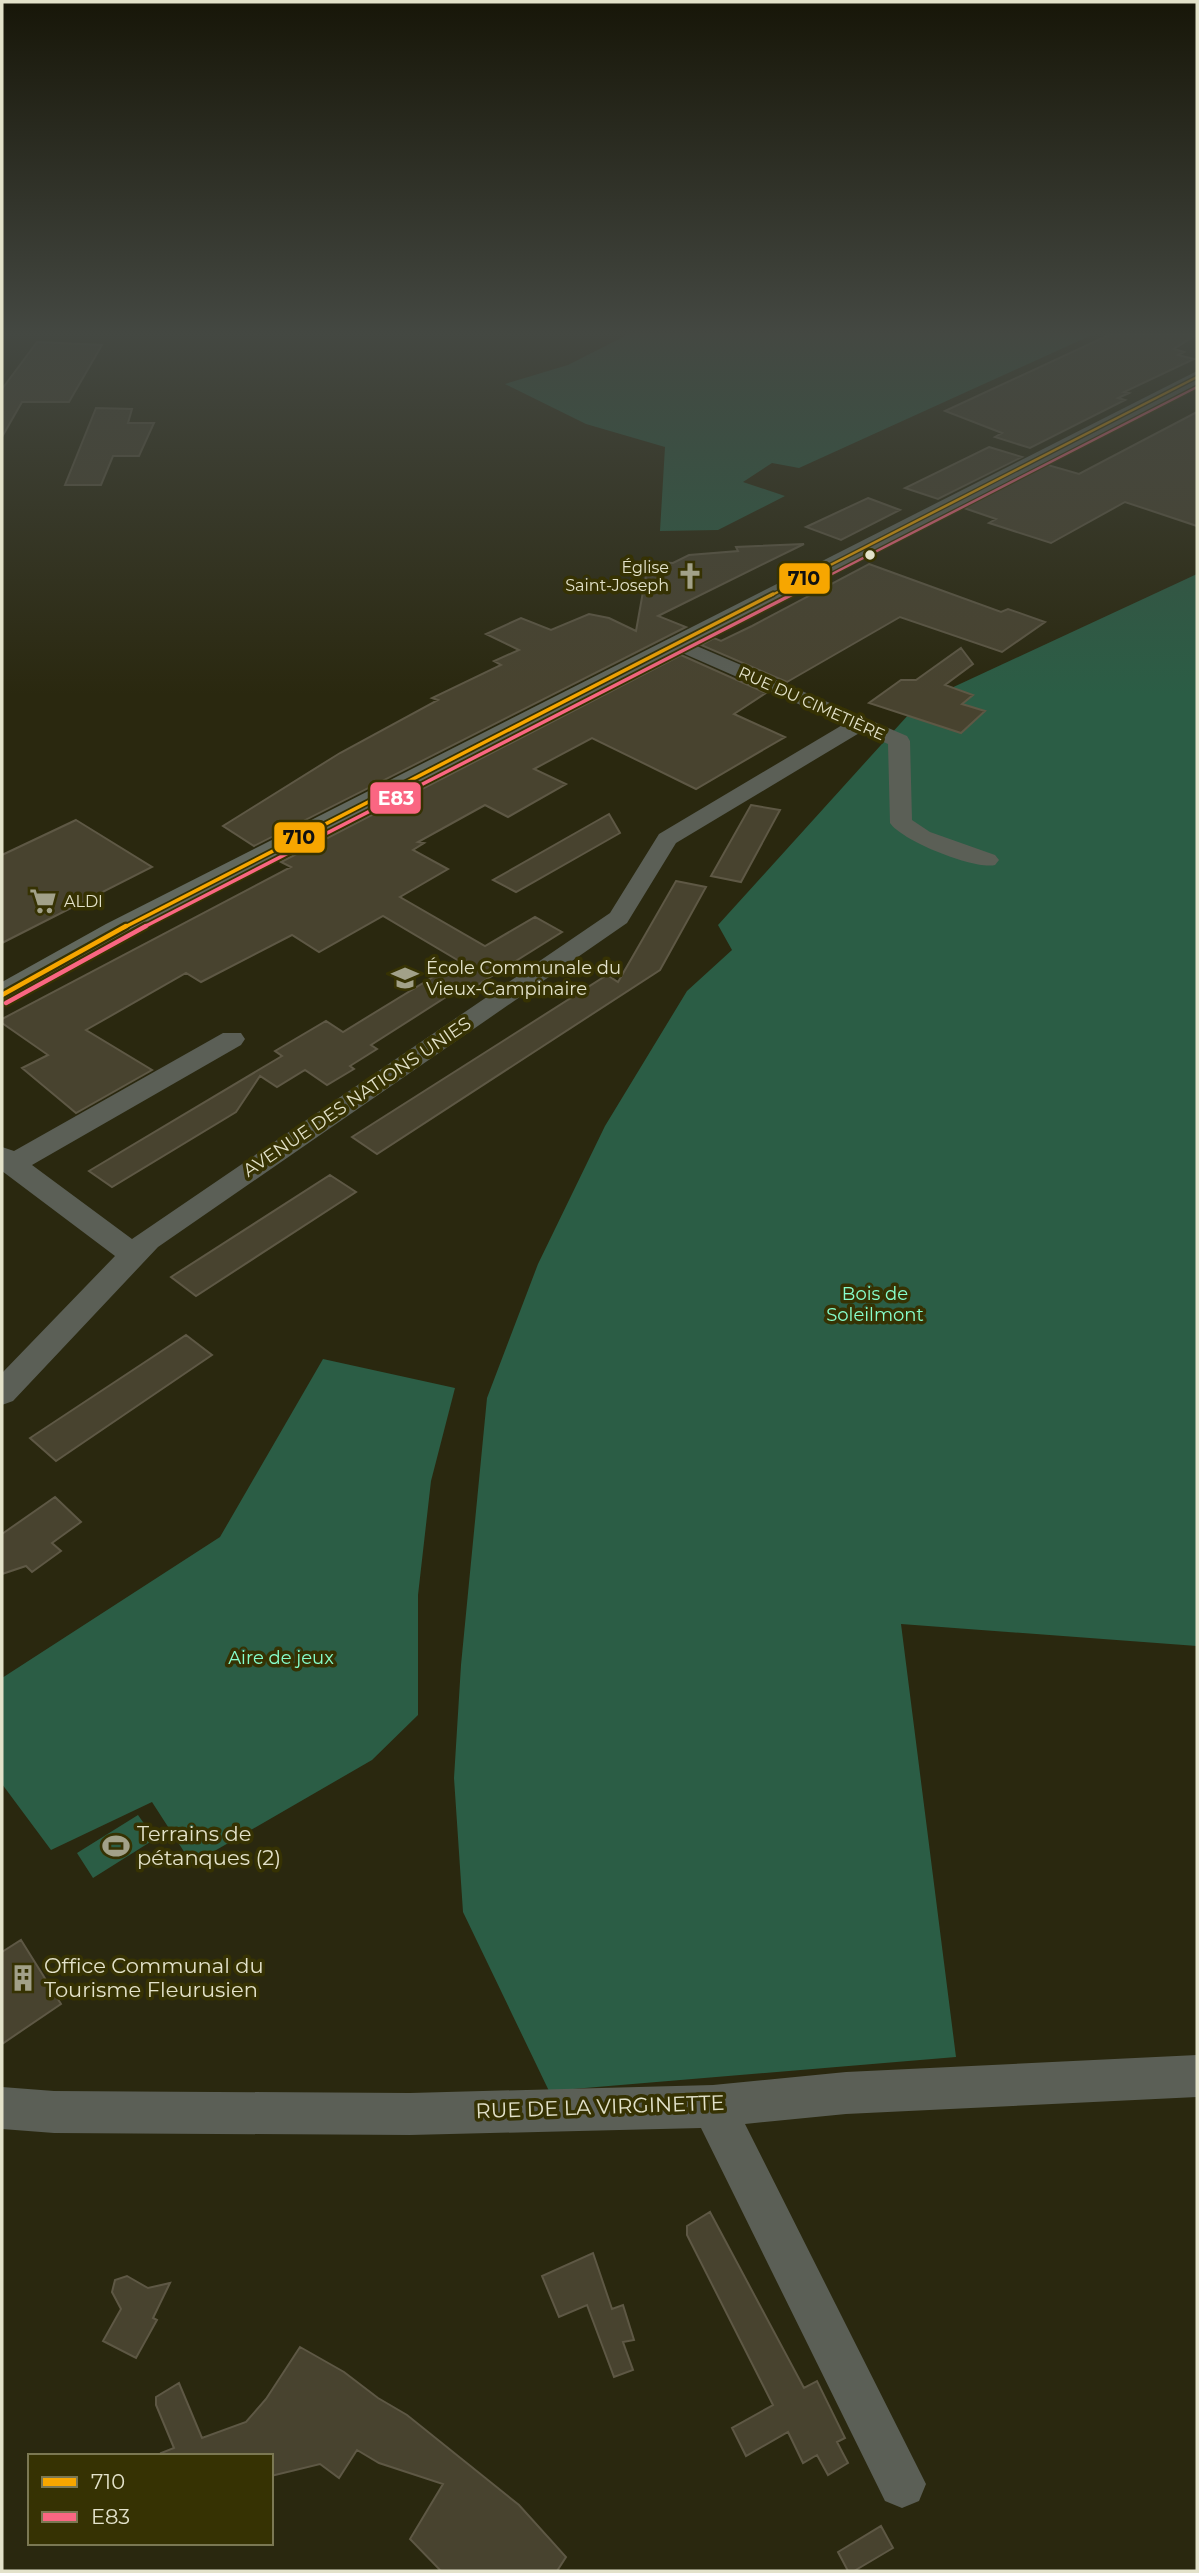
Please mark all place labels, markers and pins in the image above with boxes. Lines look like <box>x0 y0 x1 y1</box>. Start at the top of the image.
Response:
unlabelled marker <box>863 548 877 562</box>
place label: Église Saint-Joseph <box>565 558 669 595</box>
church icon: Église Saint-Joseph <box>675 561 705 591</box>
supermarket icon: ALDI <box>28 886 58 916</box>
place label: ALDI <box>64 892 103 911</box>
place label: École Communale du Vieux-Campinaire <box>426 957 621 1000</box>
school or university icon: École Communale du Vieux-Campinaire <box>390 963 420 993</box>
place label: Terrains de pétanques (2) <box>137 1821 281 1870</box>
sports icon: Terrains de pétanques (2) <box>101 1831 131 1861</box>
place label: Office Communal du Tourisme Fleurusien <box>44 1953 264 2002</box>
building icon: Office Communal du Tourisme Fleurusien <box>8 1963 38 1993</box>

